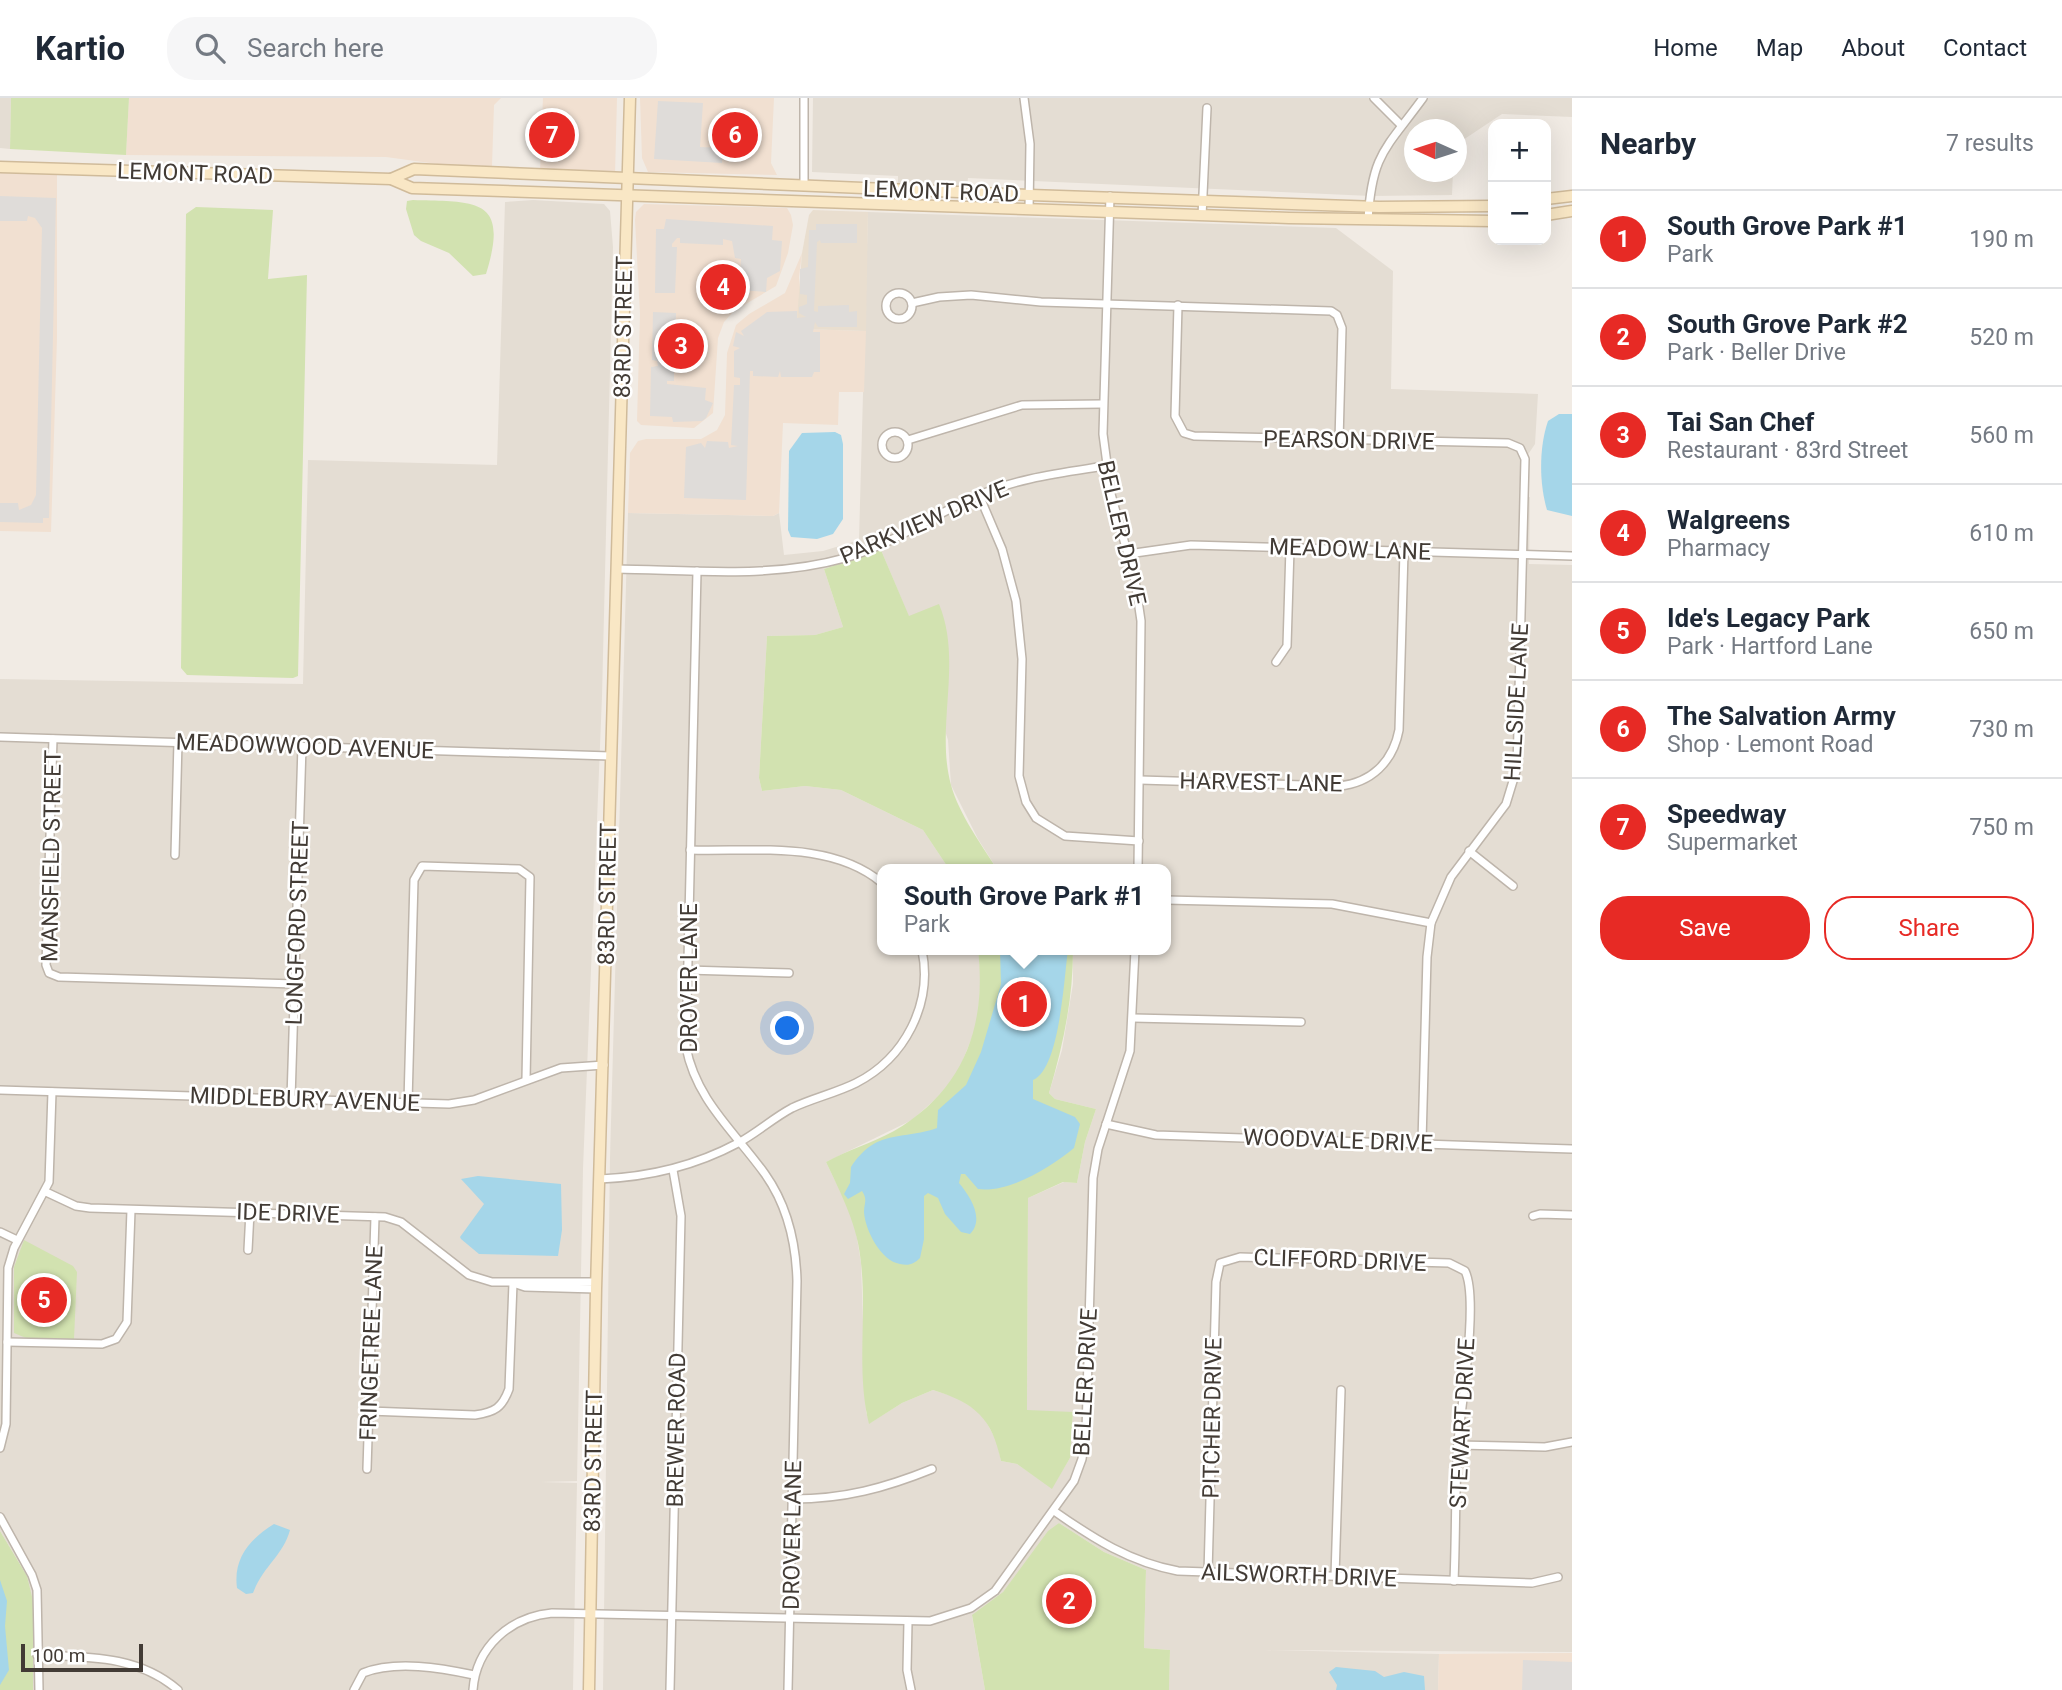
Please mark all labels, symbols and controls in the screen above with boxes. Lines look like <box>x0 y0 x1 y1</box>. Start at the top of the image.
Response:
search box <box>167 17 657 80</box>
text: Kartio <box>35 29 125 68</box>
icon: search <box>191 29 229 67</box>
text: Search here <box>247 33 384 63</box>
text: Home <box>1653 34 1718 62</box>
text: Map <box>1756 34 1803 62</box>
text: About <box>1841 34 1905 62</box>
text: Contact <box>1943 34 2027 62</box>
pin: 7 <box>529 109 575 161</box>
pin: 6 <box>712 109 758 161</box>
north arrow <box>1404 119 1467 182</box>
map controls <box>1488 119 1551 245</box>
button: + <box>1488 119 1551 182</box>
text: Nearby <box>1600 126 1696 161</box>
text: 7 results <box>1946 130 2034 157</box>
street label: LEMONT ROAD <box>116 157 274 190</box>
street label: LEMONT ROAD <box>862 175 1020 208</box>
button: − <box>1488 182 1551 245</box>
text: South Grove Park #1 <box>1667 211 1908 241</box>
text: 1 <box>1616 226 1630 253</box>
text: 190 m <box>1969 226 2034 253</box>
text: Park <box>1667 241 1713 268</box>
street label: 83RD STREET <box>609 255 638 398</box>
pin: 4 <box>700 261 746 313</box>
text: South Grove Park #2 <box>1667 309 1908 339</box>
pin: 3 <box>658 320 704 372</box>
text: 2 <box>1616 324 1630 351</box>
text: 520 m <box>1969 324 2034 351</box>
text: Park · Beller Drive <box>1667 339 1846 366</box>
text: Tai San Chef <box>1667 407 1814 437</box>
text: 3 <box>1616 422 1630 449</box>
text: 560 m <box>1969 422 2034 449</box>
street label: PEARSON DRIVE <box>1263 426 1435 455</box>
text: Restaurant · 83rd Street <box>1667 437 1908 464</box>
street label: BELLER DRIVE <box>1092 458 1151 608</box>
street label: PARKVIEW DRIVE <box>836 475 1012 570</box>
text: Walgreens <box>1667 505 1790 535</box>
text: 4 <box>1616 520 1630 547</box>
text: 610 m <box>1969 520 2034 547</box>
street label: MEADOW LANE <box>1268 533 1432 566</box>
text: Pharmacy <box>1667 535 1770 562</box>
text: Ide's Legacy Park <box>1667 603 1870 633</box>
text: 5 <box>1616 618 1630 645</box>
text: 650 m <box>1969 618 2034 645</box>
street label: HILLSIDE LANE <box>1499 622 1534 782</box>
text: Park · Hartford Lane <box>1667 633 1873 660</box>
text: The Salvation Army <box>1667 701 1896 731</box>
text: 6 <box>1616 716 1630 743</box>
text: 730 m <box>1969 716 2034 743</box>
street label: MEADOWWOOD AVENUE <box>175 728 435 765</box>
text: Shop · Lemont Road <box>1667 731 1873 758</box>
street label: MANSFIELD STREET <box>36 749 67 962</box>
street label: HARVEST LANE <box>1179 768 1343 797</box>
text: Speedway <box>1667 799 1786 829</box>
text: 7 <box>1616 814 1630 841</box>
text: 750 m <box>1969 814 2034 841</box>
street label: LONGFORD STREET <box>280 820 315 1026</box>
street label: 83RD STREET <box>593 822 622 965</box>
text: Supermarket <box>1667 829 1798 856</box>
popup <box>877 864 1171 955</box>
text: South Grove Park #1 <box>904 881 1144 911</box>
button: Save <box>1600 896 1810 960</box>
button: Share <box>1824 896 2034 960</box>
street label: DROVER LANE <box>676 903 703 1053</box>
text: Park <box>904 911 950 938</box>
pin: 1 <box>1001 978 1047 1030</box>
your location <box>770 1011 804 1045</box>
street label: MIDDLEBURY AVENUE <box>189 1082 421 1117</box>
street label: WOODVALE DRIVE <box>1243 1124 1433 1157</box>
street label: IDE DRIVE <box>236 1198 340 1229</box>
street label: CLIFFORD DRIVE <box>1253 1244 1427 1277</box>
street label: FRINGETREE LANE <box>355 1245 388 1441</box>
pin: 5 <box>21 1274 67 1326</box>
street label: BELLER DRIVE <box>1068 1307 1103 1457</box>
street label: PITCHER DRIVE <box>1198 1337 1227 1499</box>
street label: STEWART DRIVE <box>1445 1337 1480 1509</box>
street label: BREWER ROAD <box>662 1352 691 1508</box>
street label: 83RD STREET <box>579 1389 608 1532</box>
street label: DROVER LANE <box>778 1460 807 1610</box>
street label: AILSWORTH DRIVE <box>1201 1559 1397 1592</box>
pin: 2 <box>1046 1575 1092 1627</box>
scale bar <box>21 1641 144 1673</box>
text: 100 m <box>32 1644 85 1667</box>

